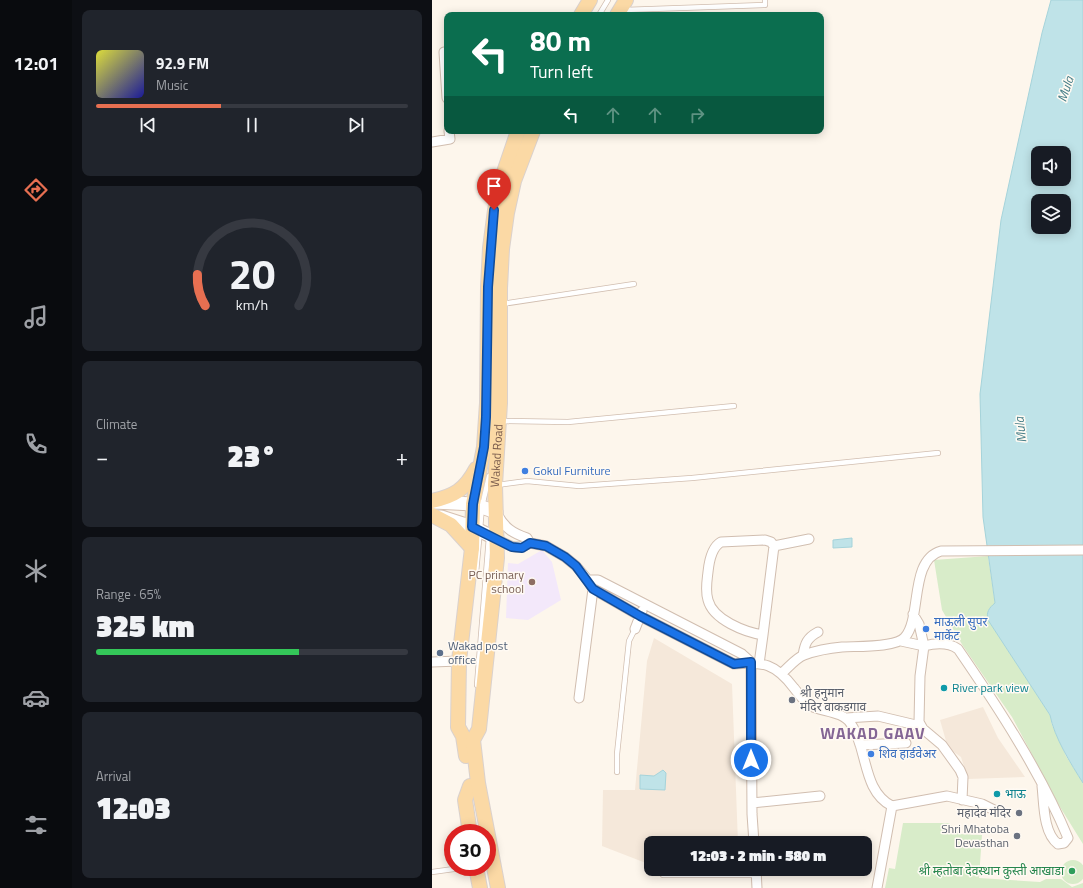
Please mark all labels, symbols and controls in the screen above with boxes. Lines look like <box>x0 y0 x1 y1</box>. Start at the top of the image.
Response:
text: 80 m <box>530 19 591 62</box>
icon: left <box>464 28 516 80</box>
text: 12:01 <box>14 50 58 77</box>
text: 92.9 FM <box>156 52 209 75</box>
text: Turn left <box>530 58 593 85</box>
water label: Mula <box>1051 72 1079 104</box>
text: Music <box>156 75 188 95</box>
icon: left <box>560 104 582 126</box>
icon: ahead <box>602 104 624 126</box>
icon: ahead <box>644 104 666 126</box>
icon: right <box>686 104 708 126</box>
icon: previous <box>137 114 159 136</box>
icon: pause <box>241 114 263 136</box>
icon: next <box>345 114 367 136</box>
map controls <box>1031 146 1071 234</box>
button: sound <box>1031 146 1071 186</box>
pin <box>477 169 511 210</box>
icon: arrive <box>483 175 505 197</box>
icon: directions <box>22 176 50 204</box>
button: layers <box>1031 194 1071 234</box>
text: 20 <box>229 242 275 305</box>
text: km/h <box>236 294 268 316</box>
icon: music <box>22 303 50 331</box>
text: Climate <box>96 414 137 434</box>
water label: Mula <box>1008 414 1032 444</box>
street label: Wakad Road <box>485 424 508 488</box>
icon: phone <box>22 430 50 458</box>
text: 23° <box>227 433 277 479</box>
text: − <box>96 440 108 474</box>
text: + <box>396 440 408 474</box>
place label: Gokul Furniture <box>533 461 611 480</box>
marker: Gokul Furniture <box>520 466 530 476</box>
icon: climate <box>22 557 50 585</box>
place label: PC primary school <box>469 565 524 598</box>
marker: PC primary school <box>527 577 537 587</box>
text: Range · 65% <box>96 584 161 604</box>
text: 325 km <box>96 603 194 649</box>
place label: माऊली सुपर मार्केट <box>934 612 989 645</box>
marker: माऊली सुपर मार्केट <box>921 624 931 634</box>
place label: Wakad post office <box>448 636 508 669</box>
marker: Wakad post office <box>435 648 445 658</box>
place label: River park view <box>952 678 1029 697</box>
place label: श्री हनुमान मंदिर वाकडगाव <box>800 683 866 716</box>
marker: River park view <box>939 683 949 693</box>
icon: car <box>22 684 50 712</box>
marker: श्री हनुमान मंदिर वाकडगाव <box>787 695 797 705</box>
district label: WAKAD GAAV <box>820 721 926 745</box>
position arrow <box>730 739 772 781</box>
place label: शिव हार्डवेअर <box>879 744 937 763</box>
marker: शिव हार्डवेअर <box>866 749 876 759</box>
text: Arrival <box>96 766 131 786</box>
place label: भाऊ <box>1005 784 1027 803</box>
text: 12:03 <box>96 785 171 831</box>
marker: भाऊ <box>992 789 1002 799</box>
place label: महादेव मंदिर <box>957 803 1012 822</box>
marker: महादेव मंदिर <box>1014 808 1024 818</box>
icon: filters <box>22 811 50 839</box>
place label: Shri Mhatoba Devasthan <box>941 819 1009 852</box>
speed limit sign: 30 <box>444 824 496 876</box>
marker: Shri Mhatoba Devasthan <box>1012 831 1022 841</box>
text: 12:03 · 2 min · 580 m <box>690 844 826 867</box>
place label: श्री म्हतोबा देवस्थान कुस्ती आखाडा <box>918 861 1065 880</box>
marker: श्री म्हतोबा देवस्थान कुस्ती आखाडा <box>1067 866 1077 876</box>

